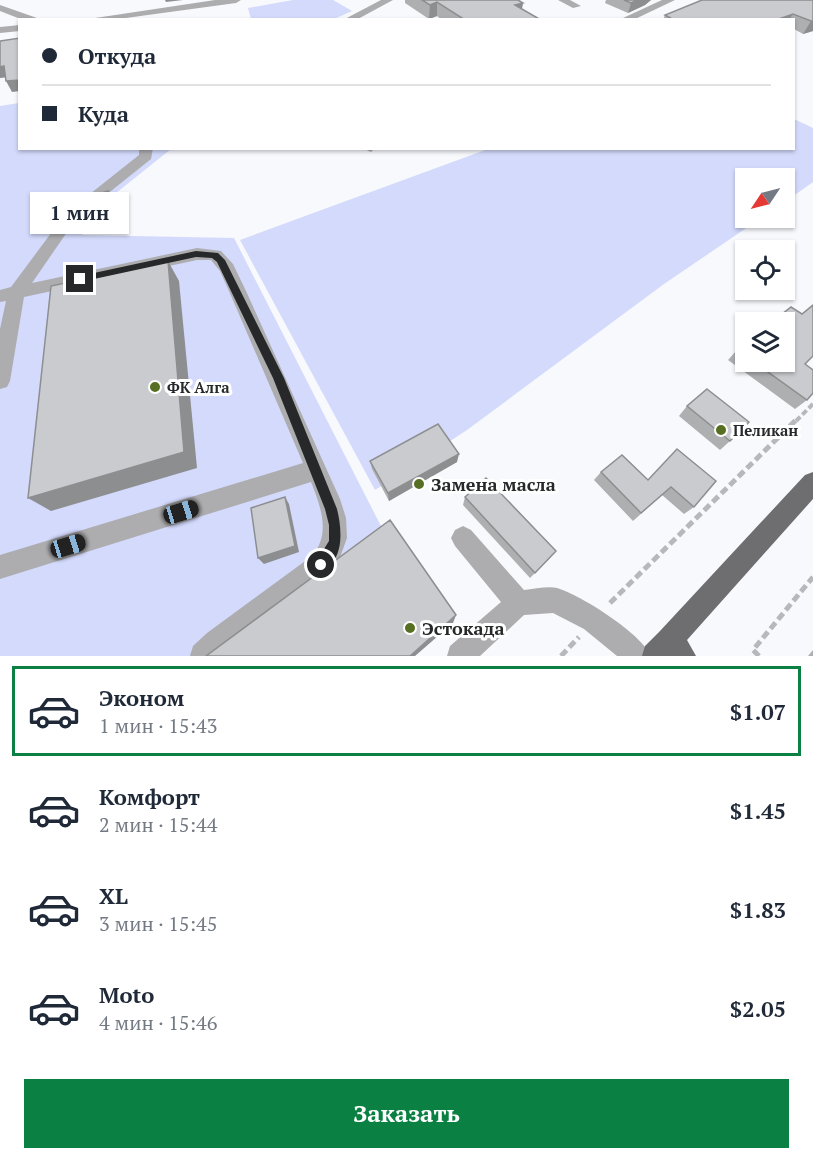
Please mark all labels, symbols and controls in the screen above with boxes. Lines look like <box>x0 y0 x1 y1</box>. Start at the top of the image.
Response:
text: Откуда <box>78 41 156 70</box>
text: Куда <box>78 99 129 128</box>
north arrow <box>735 168 795 228</box>
map controls <box>735 168 795 372</box>
callout: 1 мин <box>31 192 130 234</box>
text: 1 мин <box>50 199 109 226</box>
button: locate <box>735 240 795 300</box>
route end <box>66 265 93 292</box>
button: layers <box>735 312 795 372</box>
place label: ФК Алга <box>167 377 230 397</box>
marker: ФК Алга <box>148 380 162 394</box>
place label: Пеликан <box>733 420 798 440</box>
marker: Пеликан <box>714 423 728 437</box>
place label: Замена масла <box>431 472 556 496</box>
marker: Замена масла <box>412 477 426 491</box>
car <box>161 498 201 526</box>
car <box>48 532 88 560</box>
route start <box>307 551 334 578</box>
place label: Эстокада <box>422 616 504 640</box>
marker: Эстокада <box>403 621 417 635</box>
text: Эконом <box>99 683 184 712</box>
icon: car <box>27 684 81 738</box>
text: $1.07 <box>730 697 786 726</box>
text: 1 мин · 15:43 <box>99 712 217 739</box>
text: Комфорт <box>99 782 200 811</box>
icon: car <box>27 783 81 837</box>
text: $1.45 <box>730 796 786 825</box>
text: 2 мин · 15:44 <box>99 811 217 838</box>
text: XL <box>99 881 128 910</box>
icon: car <box>27 882 81 936</box>
text: $1.83 <box>730 895 786 924</box>
text: 3 мин · 15:45 <box>99 910 217 937</box>
text: Moto <box>99 980 154 1009</box>
icon: car <box>27 981 81 1035</box>
text: $2.05 <box>730 994 786 1023</box>
text: 4 мин · 15:46 <box>99 1009 217 1036</box>
button: Заказать <box>24 1079 789 1148</box>

